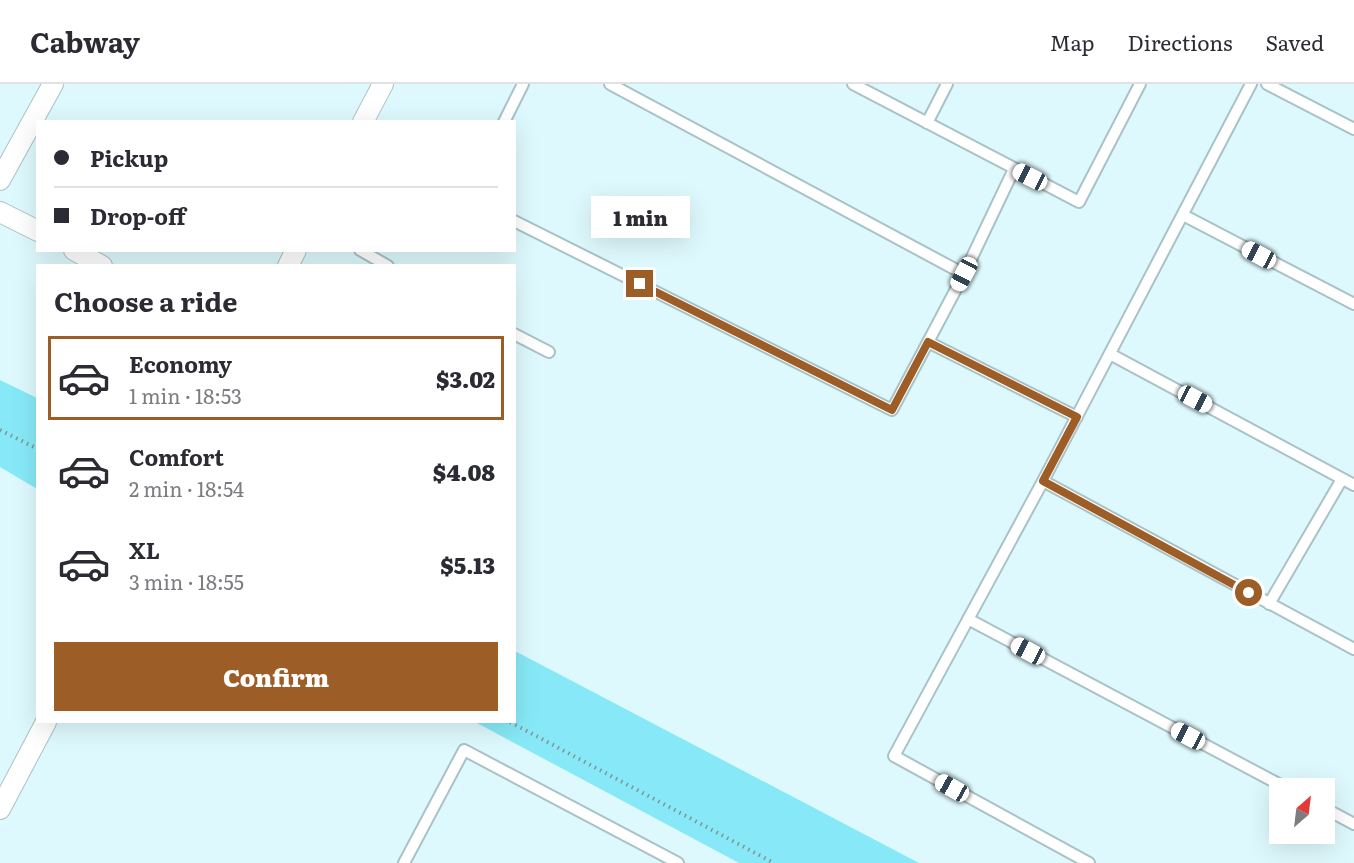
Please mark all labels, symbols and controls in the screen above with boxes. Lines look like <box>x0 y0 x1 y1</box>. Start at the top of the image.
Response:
text: Cabway <box>30 20 140 62</box>
text: Map <box>1050 26 1095 57</box>
text: Directions <box>1128 26 1233 57</box>
text: Saved <box>1266 26 1324 57</box>
text: Pickup <box>90 141 168 174</box>
car <box>1010 161 1050 193</box>
callout: 1 min <box>590 197 690 239</box>
text: Drop-off <box>90 199 186 232</box>
text: 1 min <box>613 202 668 232</box>
car <box>1239 239 1279 271</box>
car <box>948 254 980 294</box>
route end <box>626 270 653 297</box>
text: Choose a ride <box>54 280 237 320</box>
text: Economy <box>129 347 232 380</box>
icon: car <box>57 351 111 405</box>
text: $3.02 <box>436 362 495 395</box>
text: 1 min · 18:53 <box>129 380 242 410</box>
car <box>1175 383 1215 415</box>
text: Comfort <box>129 440 224 473</box>
icon: car <box>57 444 111 498</box>
text: $4.08 <box>433 455 495 488</box>
text: 2 min · 18:54 <box>129 473 244 503</box>
text: XL <box>129 533 160 566</box>
icon: car <box>57 537 111 591</box>
text: $5.13 <box>440 548 495 581</box>
text: 3 min · 18:55 <box>129 566 244 596</box>
route start <box>1235 579 1262 606</box>
car <box>1008 635 1048 667</box>
button: Confirm <box>54 642 498 711</box>
car <box>1168 720 1208 752</box>
car <box>932 771 972 805</box>
north arrow <box>1269 778 1335 844</box>
map controls <box>1269 778 1335 844</box>

